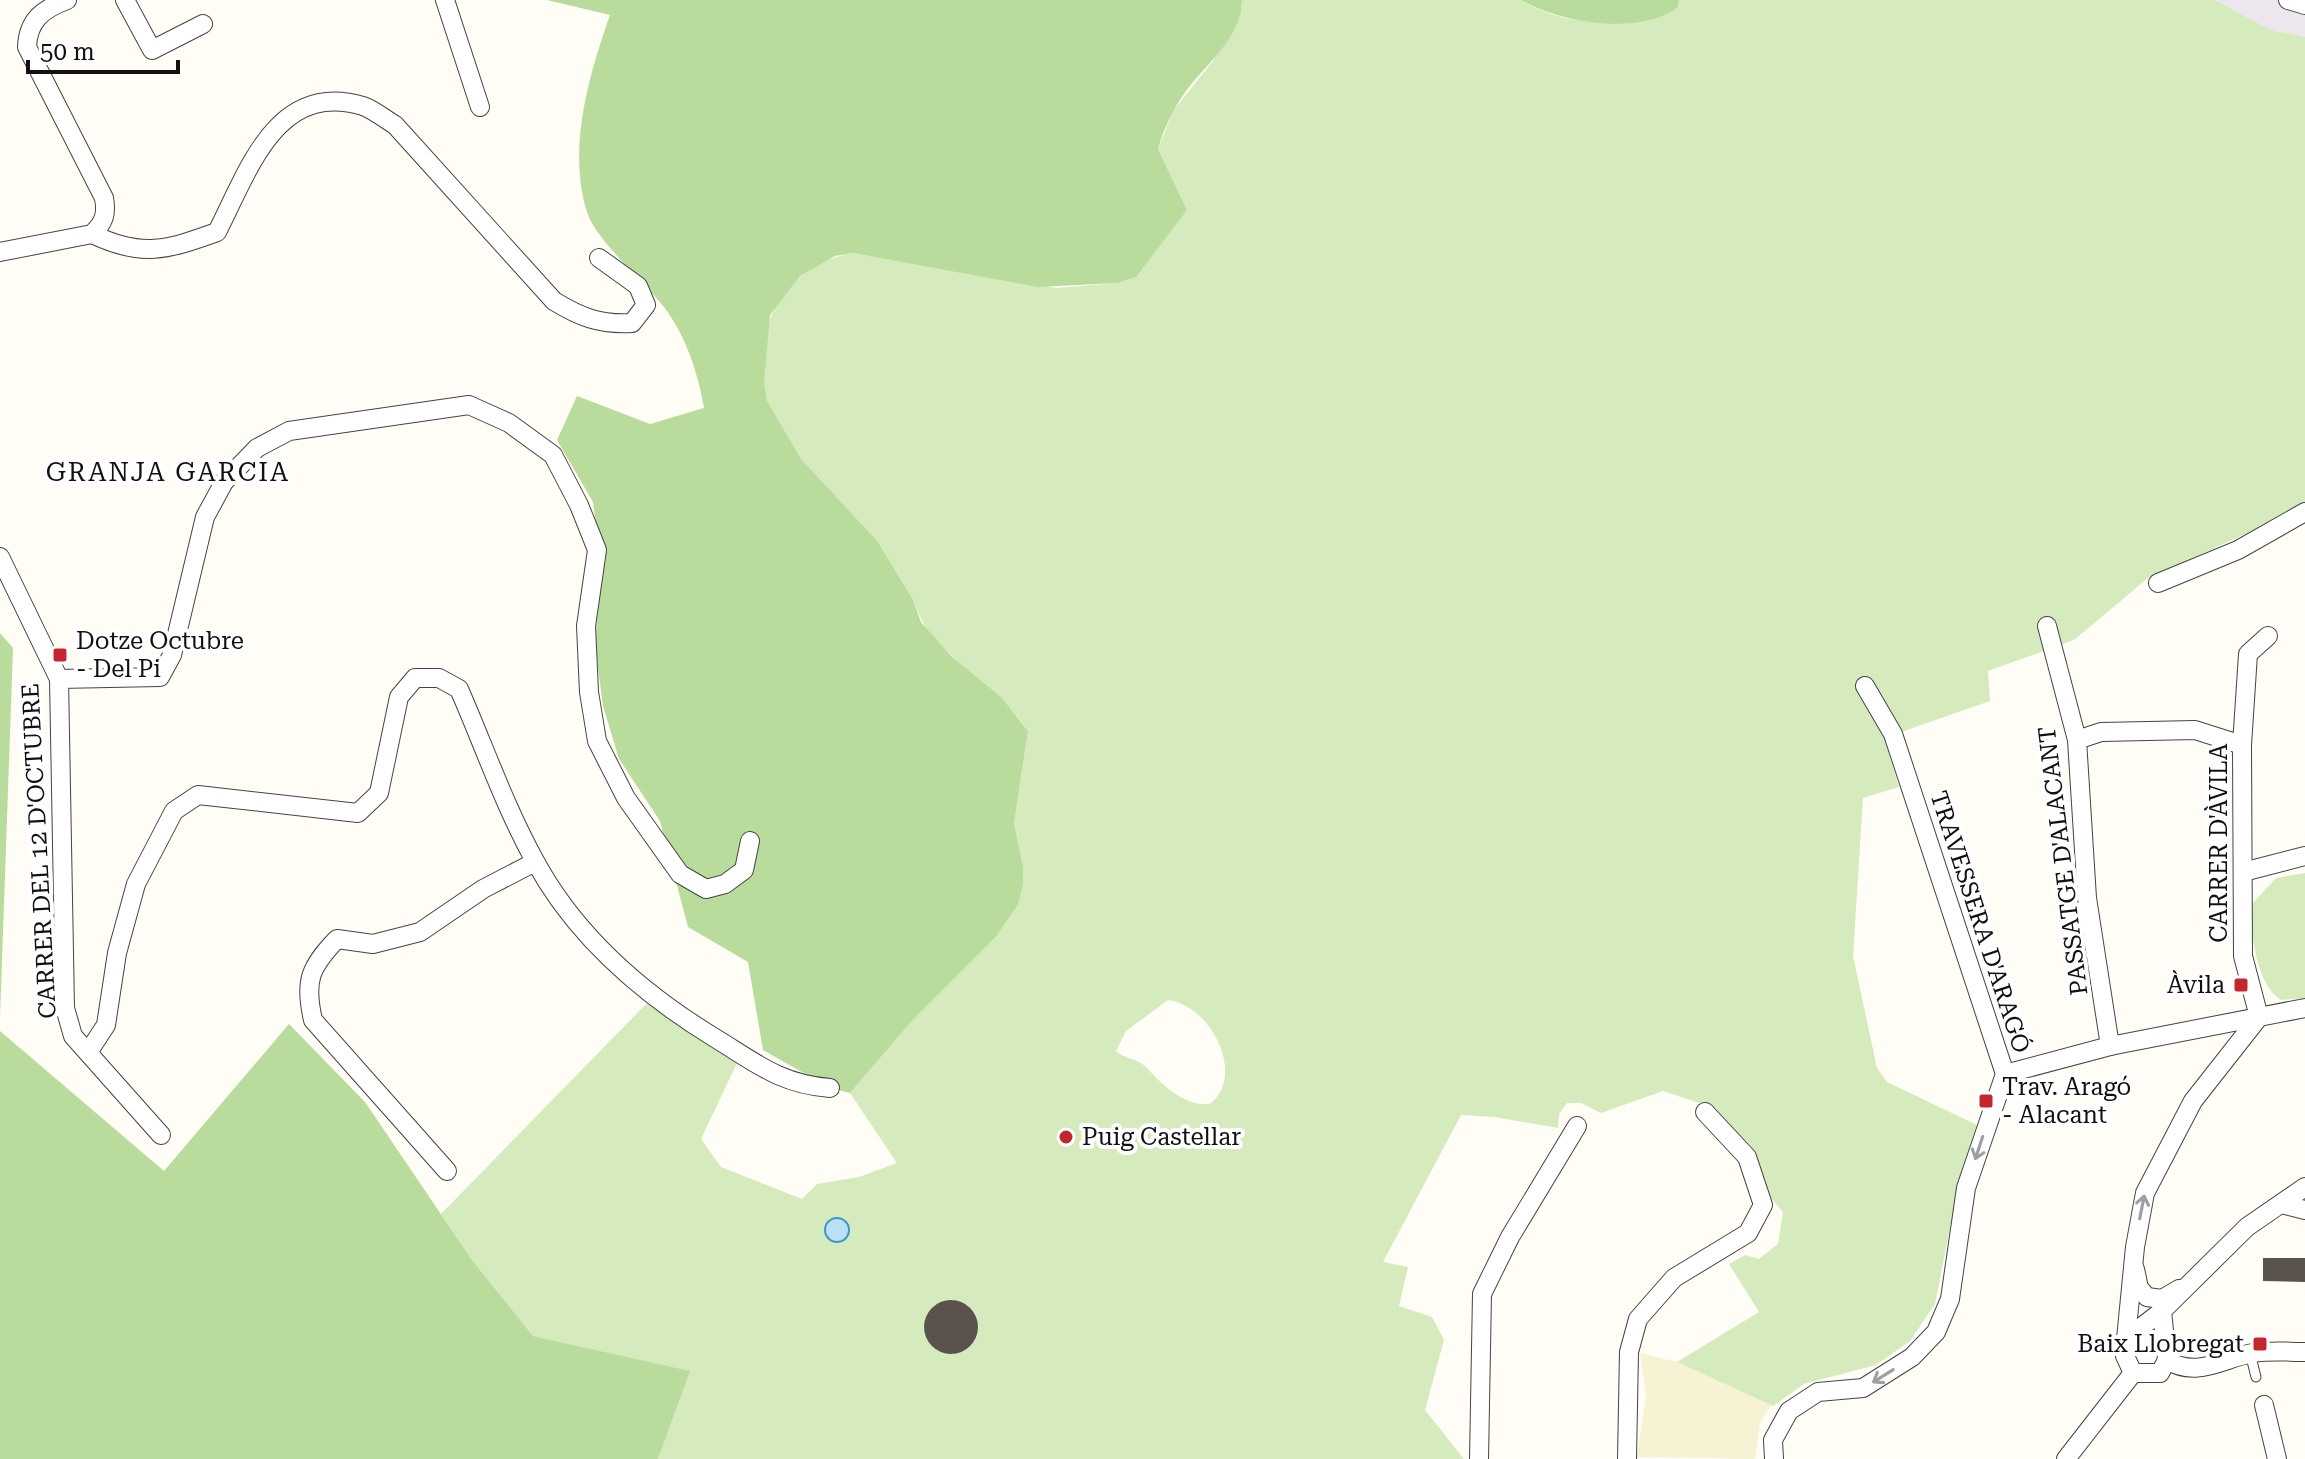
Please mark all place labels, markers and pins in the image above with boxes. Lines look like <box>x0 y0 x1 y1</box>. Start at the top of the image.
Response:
place label: Dotze Octubre - Del Pi <box>76 627 244 683</box>
marker: Dotze Octubre - Del Pi <box>51 646 69 664</box>
place label: Àvila <box>2167 970 2225 999</box>
marker: Àvila <box>2232 976 2250 994</box>
place label: Trav. Aragó - Alacant <box>2002 1073 2131 1129</box>
marker: Trav. Aragó - Alacant <box>1977 1092 1995 1110</box>
place label: Puig Castellar <box>1082 1123 1241 1151</box>
marker: Puig Castellar <box>1057 1128 1075 1146</box>
place label: Baix Llobregat <box>2077 1330 2244 1358</box>
marker: Baix Llobregat <box>2251 1335 2269 1353</box>

